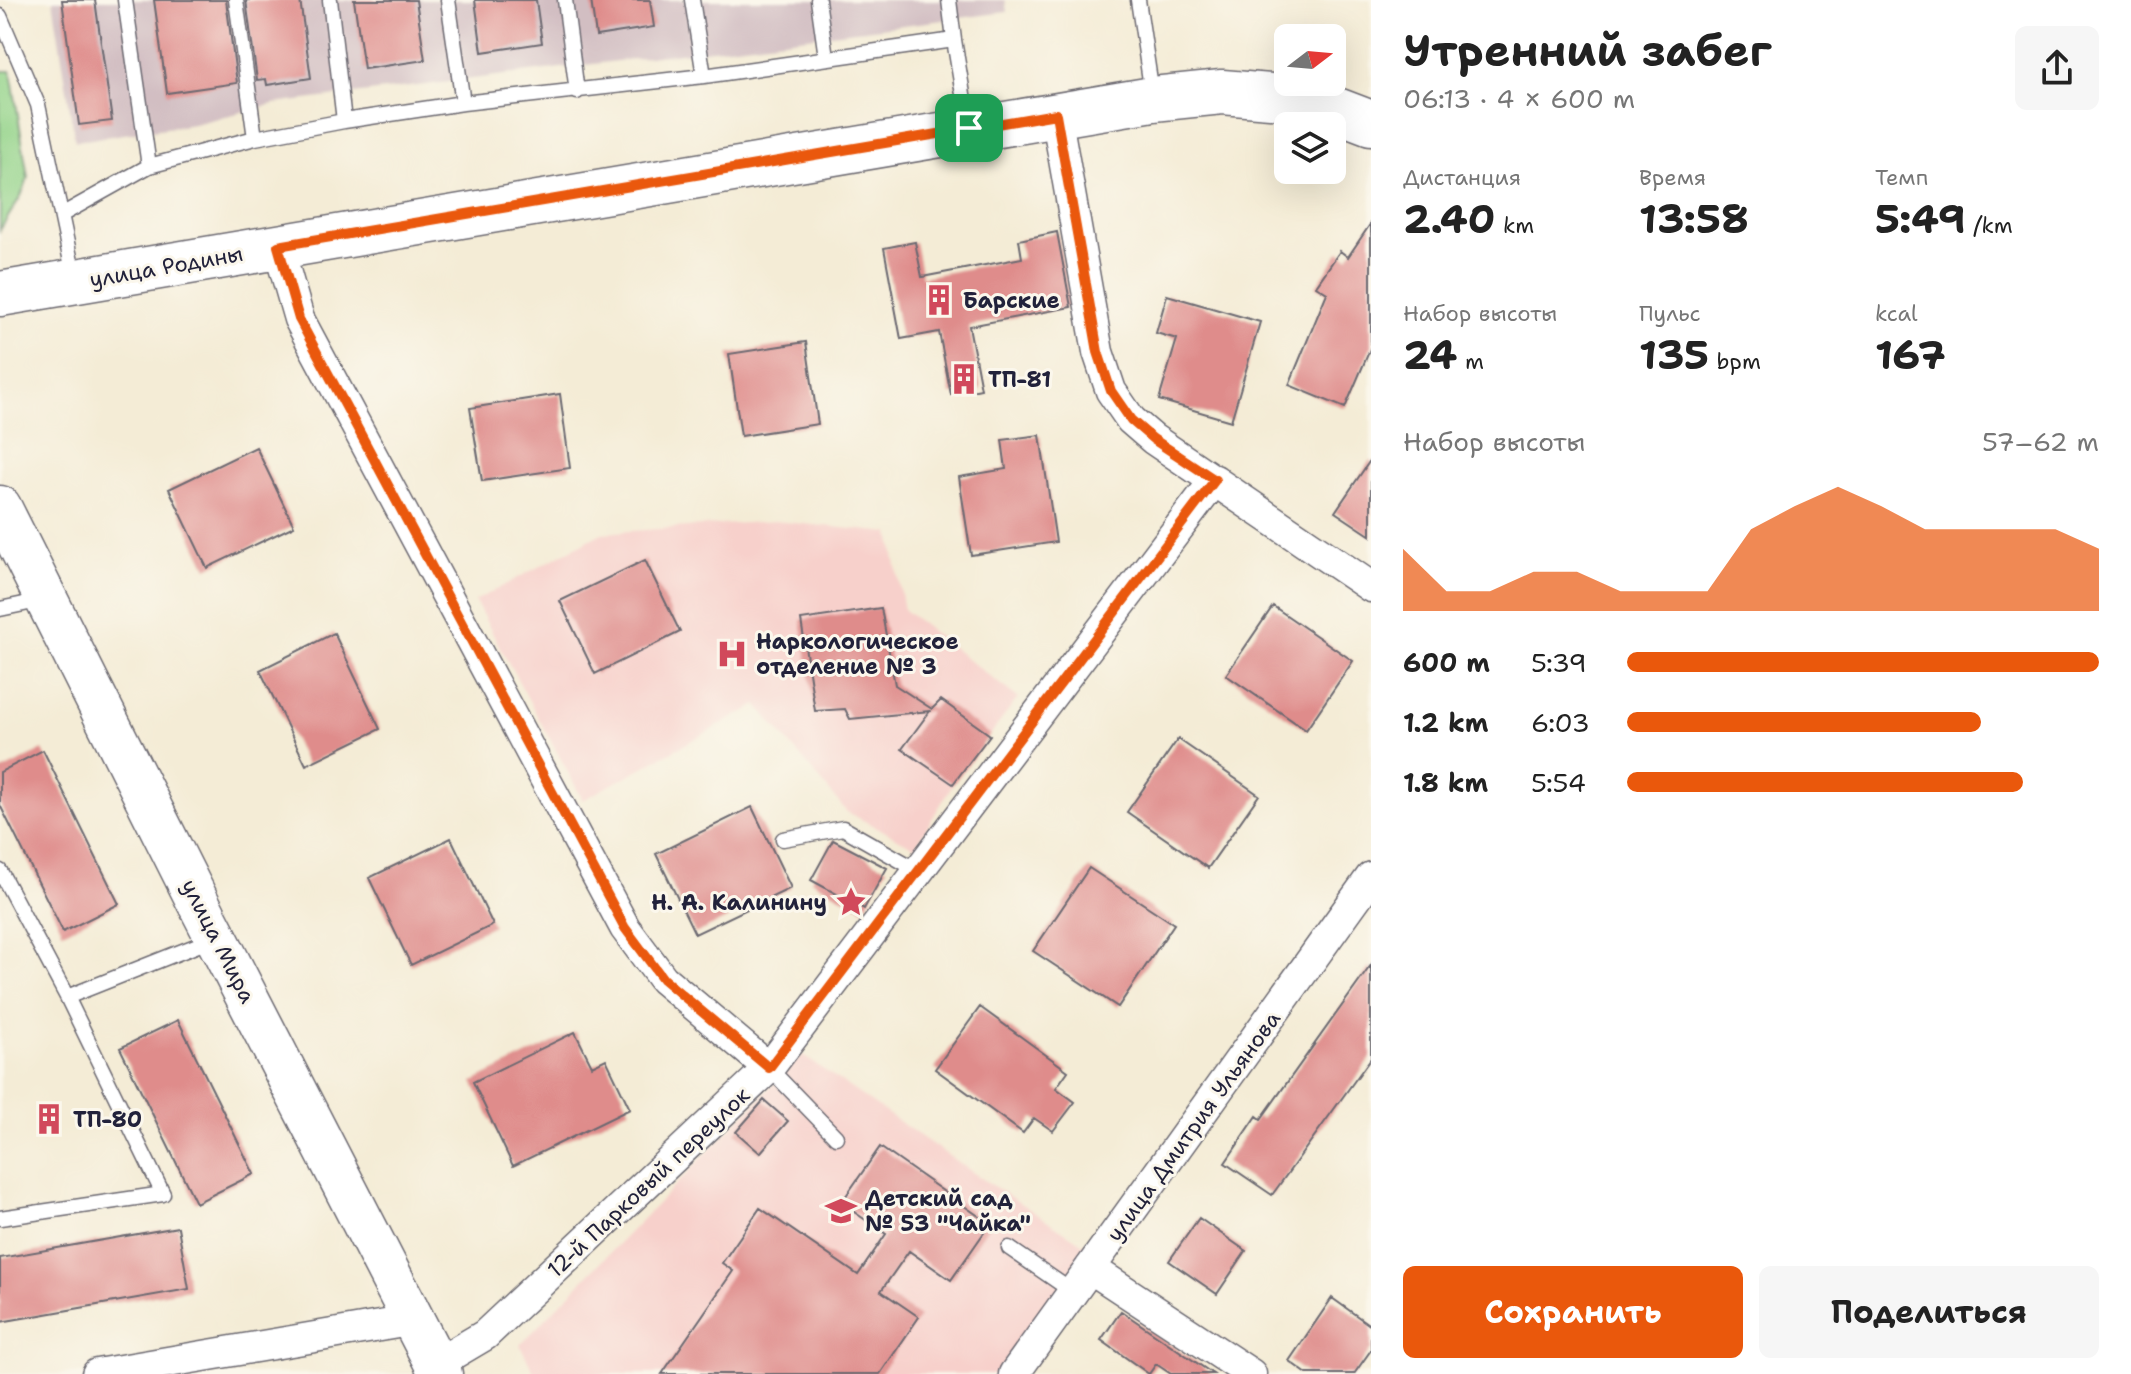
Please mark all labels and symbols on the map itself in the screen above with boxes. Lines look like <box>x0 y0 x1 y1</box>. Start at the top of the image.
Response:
north arrow <box>1274 24 1346 96</box>
pin <box>935 94 1003 162</box>
street label: улица Родины <box>87 239 245 294</box>
building icon: Барские <box>922 283 956 317</box>
place label: Барские <box>963 286 1060 315</box>
building icon: ТП-81 <box>947 362 981 396</box>
place label: ТП-81 <box>988 365 1051 394</box>
place label: Наркологическое отделение № 3 <box>756 627 959 681</box>
hospital icon: Наркологическое отделение № 3 <box>715 637 749 671</box>
street label: улица Мира <box>175 874 262 1008</box>
place icon: Н. А. Калинину <box>834 885 868 919</box>
place label: Н. А. Калинину <box>651 888 827 917</box>
street label: улица Дмитрия Ульянова <box>1100 1005 1287 1247</box>
street label: 12-й Парковый переулок <box>541 1081 756 1284</box>
building icon: ТП-80 <box>32 1102 66 1136</box>
place label: ТП-80 <box>73 1105 142 1134</box>
place label: Детский сад № 53 "Чайка" <box>865 1184 1031 1238</box>
school or university icon: Детский сад № 53 "Чайка" <box>824 1194 858 1228</box>

